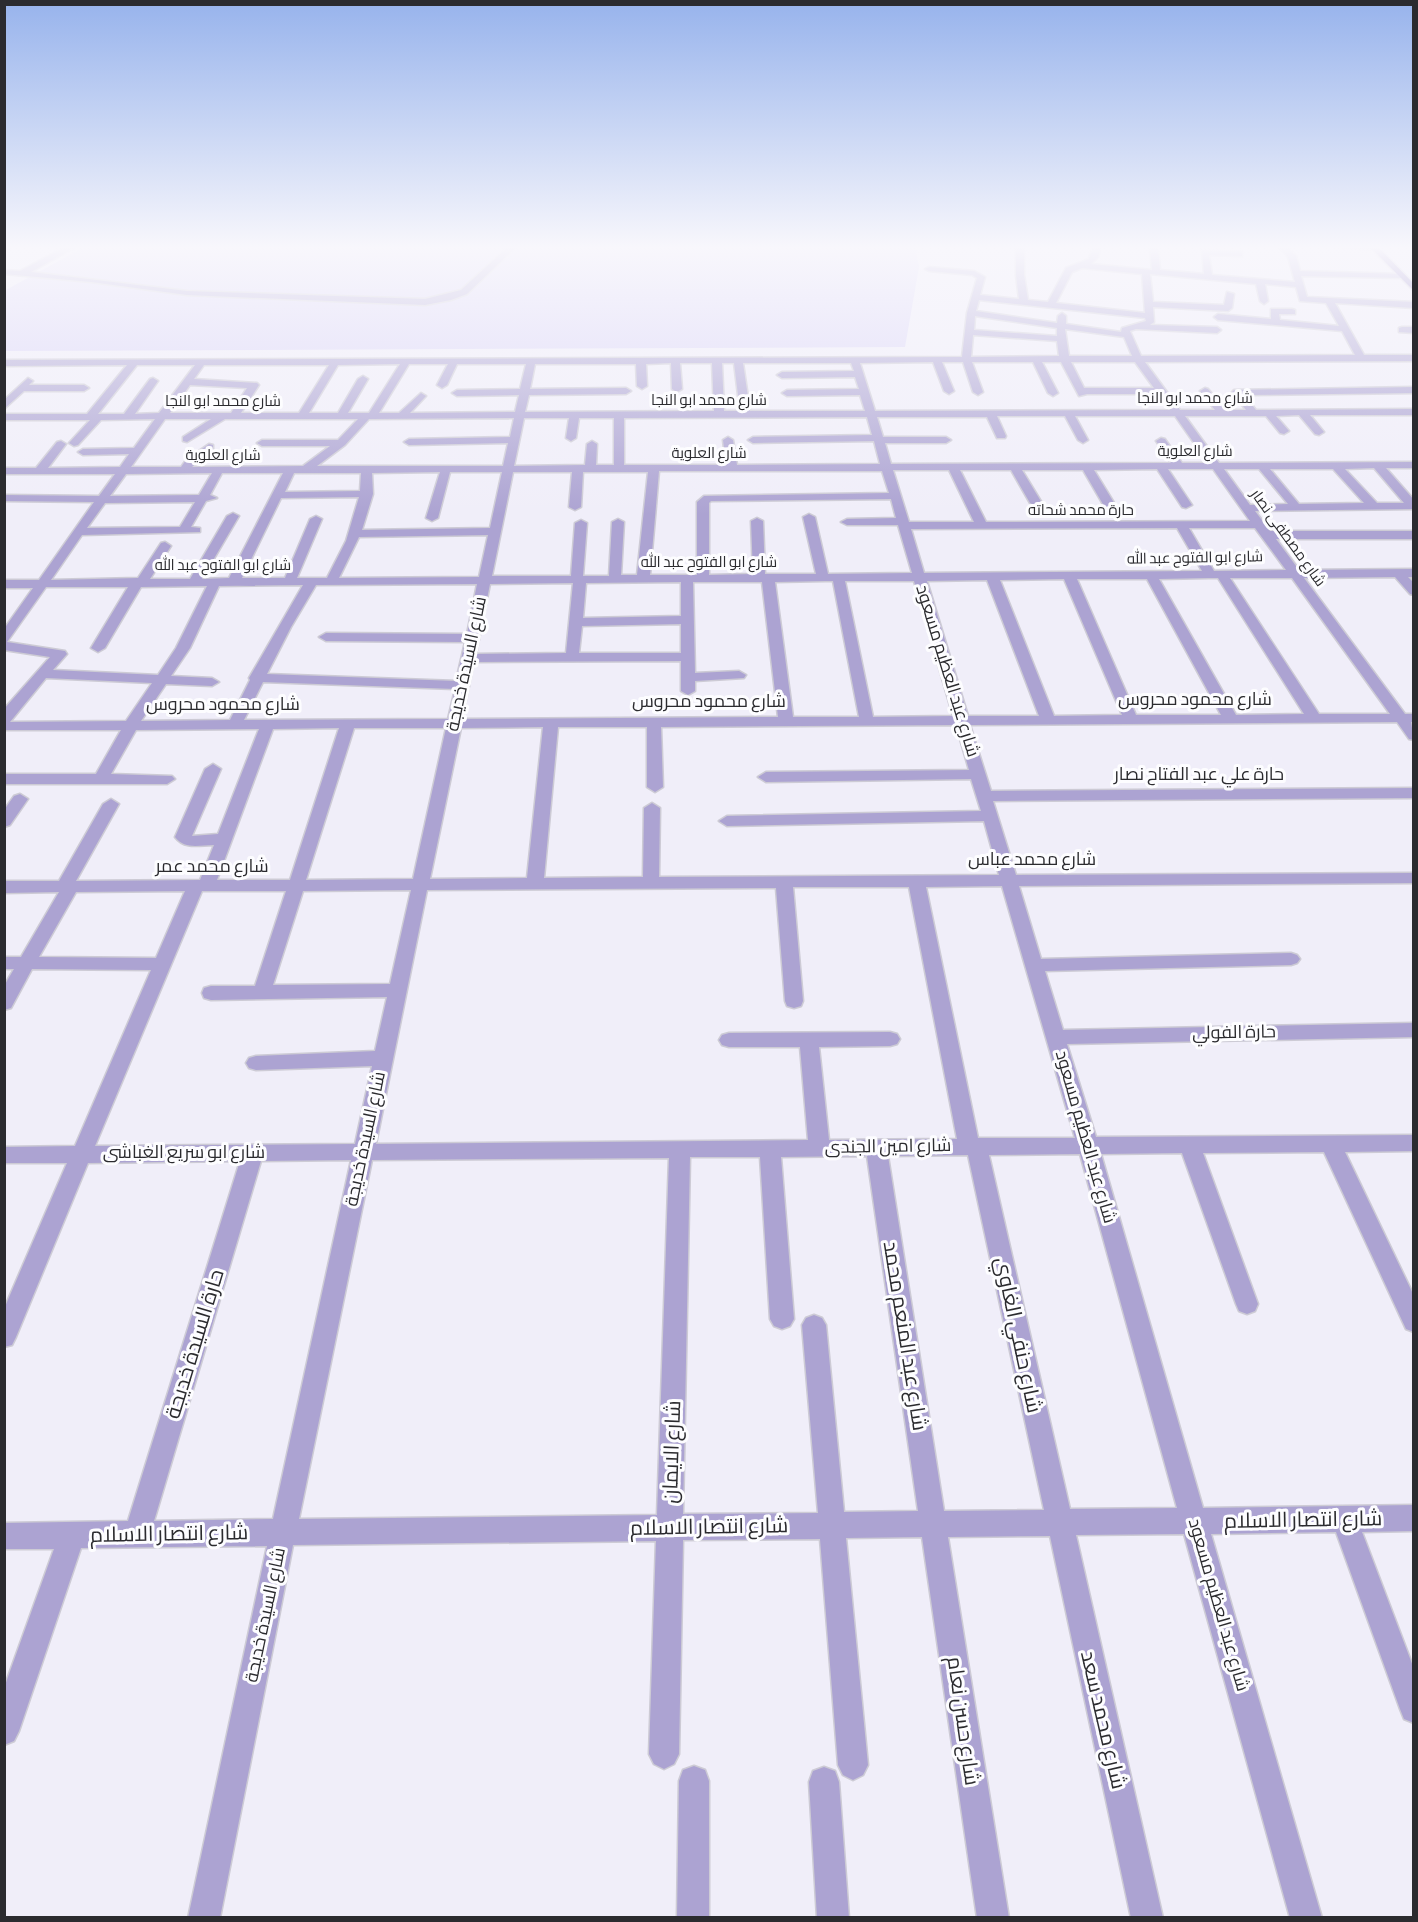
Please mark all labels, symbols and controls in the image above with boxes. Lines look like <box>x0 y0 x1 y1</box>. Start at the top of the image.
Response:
street label: شارع محمد ابو النجا <box>1137 390 1253 409</box>
street label: شارع محمد ابو النجا <box>651 392 767 411</box>
street label: شارع محمد ابو النجا <box>165 393 281 412</box>
street label: شارع العلوية <box>1157 443 1233 462</box>
street label: شارع العلوية <box>671 445 747 464</box>
street label: شارع العلوية <box>185 447 261 466</box>
street label: شارع مصطفى نصار <box>1245 485 1329 591</box>
street label: حارة محمد شحاته <box>1028 502 1134 519</box>
street label: شارع ابو الفتوح عبد الله <box>1127 546 1263 570</box>
street label: شارع ابو الفتوح عبد الله <box>641 552 777 573</box>
street label: شارع ابو الفتوح عبد الله <box>155 555 291 576</box>
street label: شارع عبد العظيم مسعود <box>910 583 983 760</box>
street label: شارع السيدة خديجة <box>443 595 492 733</box>
street label: شارع محمود محروس <box>1118 690 1272 711</box>
street label: شارع محمود محروس <box>632 692 786 713</box>
street label: شارع محمود محروس <box>146 695 300 716</box>
street label: حارة علي عبد الفتاح نصار <box>1113 766 1284 788</box>
street label: شارع محمد عباس <box>968 850 1096 871</box>
street label: شارع محمد عمر <box>154 857 269 878</box>
street label: حارة الفولي <box>1192 1023 1276 1047</box>
street label: شارع عبد العظيم مسعود <box>1050 1048 1119 1226</box>
street label: شارع السيدة خديجة <box>342 1070 391 1208</box>
street label: شارع امين الجندى <box>824 1136 952 1159</box>
street label: شارع ابو سريع الغباشى <box>103 1143 265 1164</box>
street label: شارع عبد المنعم محمد <box>877 1240 930 1433</box>
street label: شارع حنفي الغاوي <box>986 1255 1045 1416</box>
street label: حارة السيدة خديجة <box>162 1267 229 1421</box>
street label: شارع الايمان <box>660 1400 687 1504</box>
street label: شارع انتصار الاسلام <box>1224 1508 1382 1535</box>
street label: شارع انتصار الاسلام <box>630 1515 788 1542</box>
street label: شارع عبد العظيم مسعود <box>1183 1516 1252 1694</box>
street label: شارع انتصار الاسلام <box>90 1522 248 1549</box>
street label: شارع السيدة خديجة <box>242 1546 291 1684</box>
street label: شارع محمد سعد <box>1074 1649 1129 1792</box>
street label: شارع حسن نعام <box>941 1655 982 1787</box>

